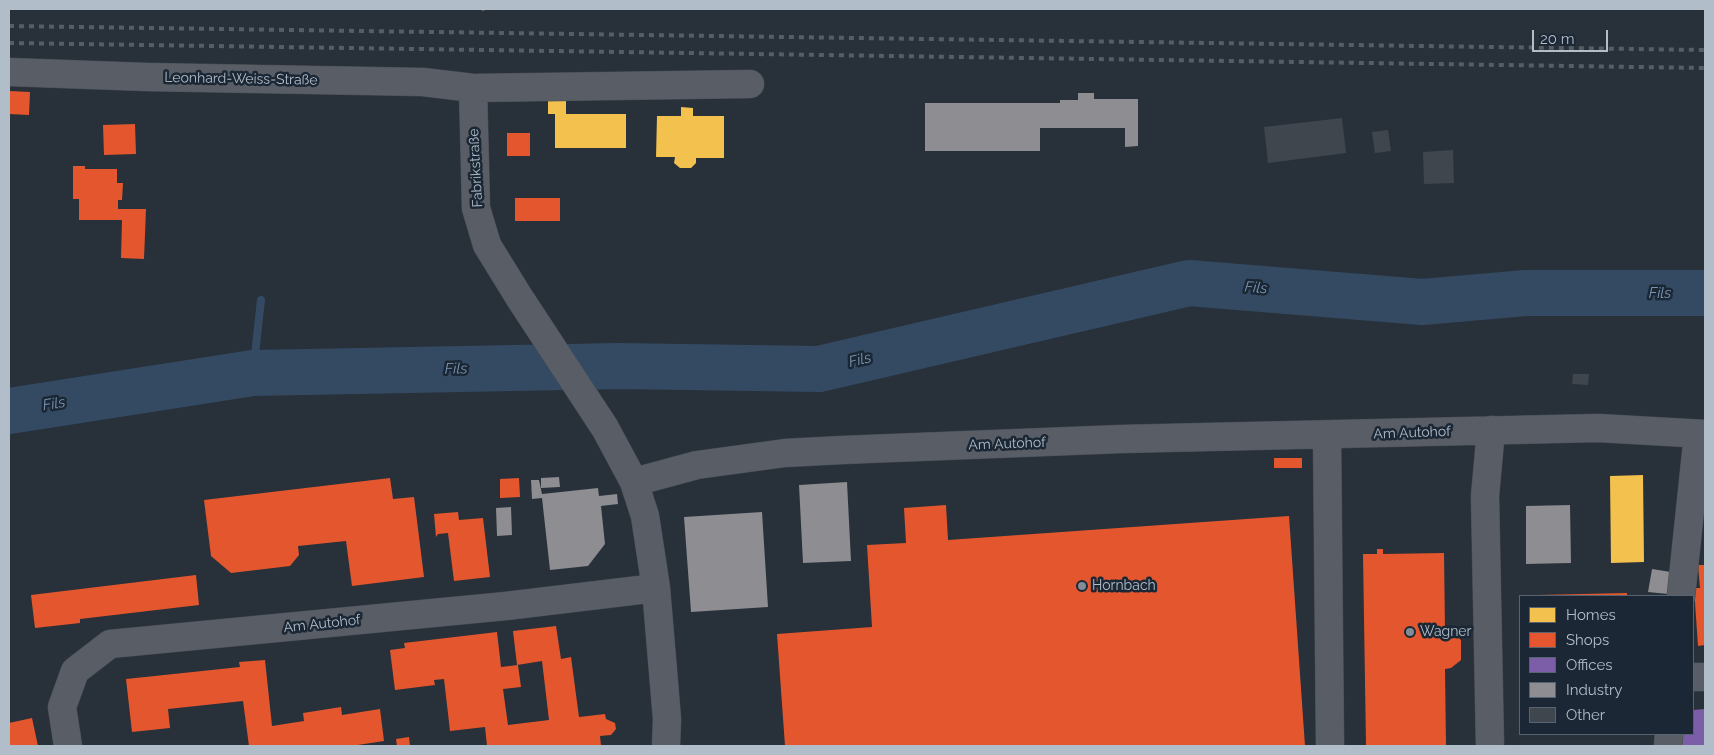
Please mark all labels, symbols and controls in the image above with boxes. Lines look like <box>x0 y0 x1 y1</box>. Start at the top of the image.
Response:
scale bar <box>1534 20 1610 52</box>
text: 20 m <box>1540 30 1575 48</box>
street label: Leonhard-Weiss-Straße <box>164 69 318 89</box>
street label: Fabrikstraße <box>466 128 486 208</box>
water label: Fils <box>1244 278 1268 298</box>
water label: Fils <box>1649 284 1671 302</box>
water label: Fils <box>847 349 873 371</box>
water label: Fils <box>445 360 467 378</box>
water label: Fils <box>41 393 67 415</box>
street label: Am Autohof <box>1373 423 1451 443</box>
street label: Am Autohof <box>968 434 1046 454</box>
place label: Hornbach <box>1092 578 1156 594</box>
marker: Hornbach <box>1076 580 1088 592</box>
legend <box>1519 595 1694 735</box>
text: Homes <box>1566 606 1616 624</box>
street label: Am Autohof <box>283 612 361 636</box>
place label: Wagner <box>1420 624 1471 640</box>
marker: Wagner <box>1404 626 1416 638</box>
text: Shops <box>1566 631 1609 649</box>
text: Offices <box>1566 656 1613 674</box>
text: Industry <box>1566 681 1622 699</box>
text: Other <box>1566 706 1605 724</box>

